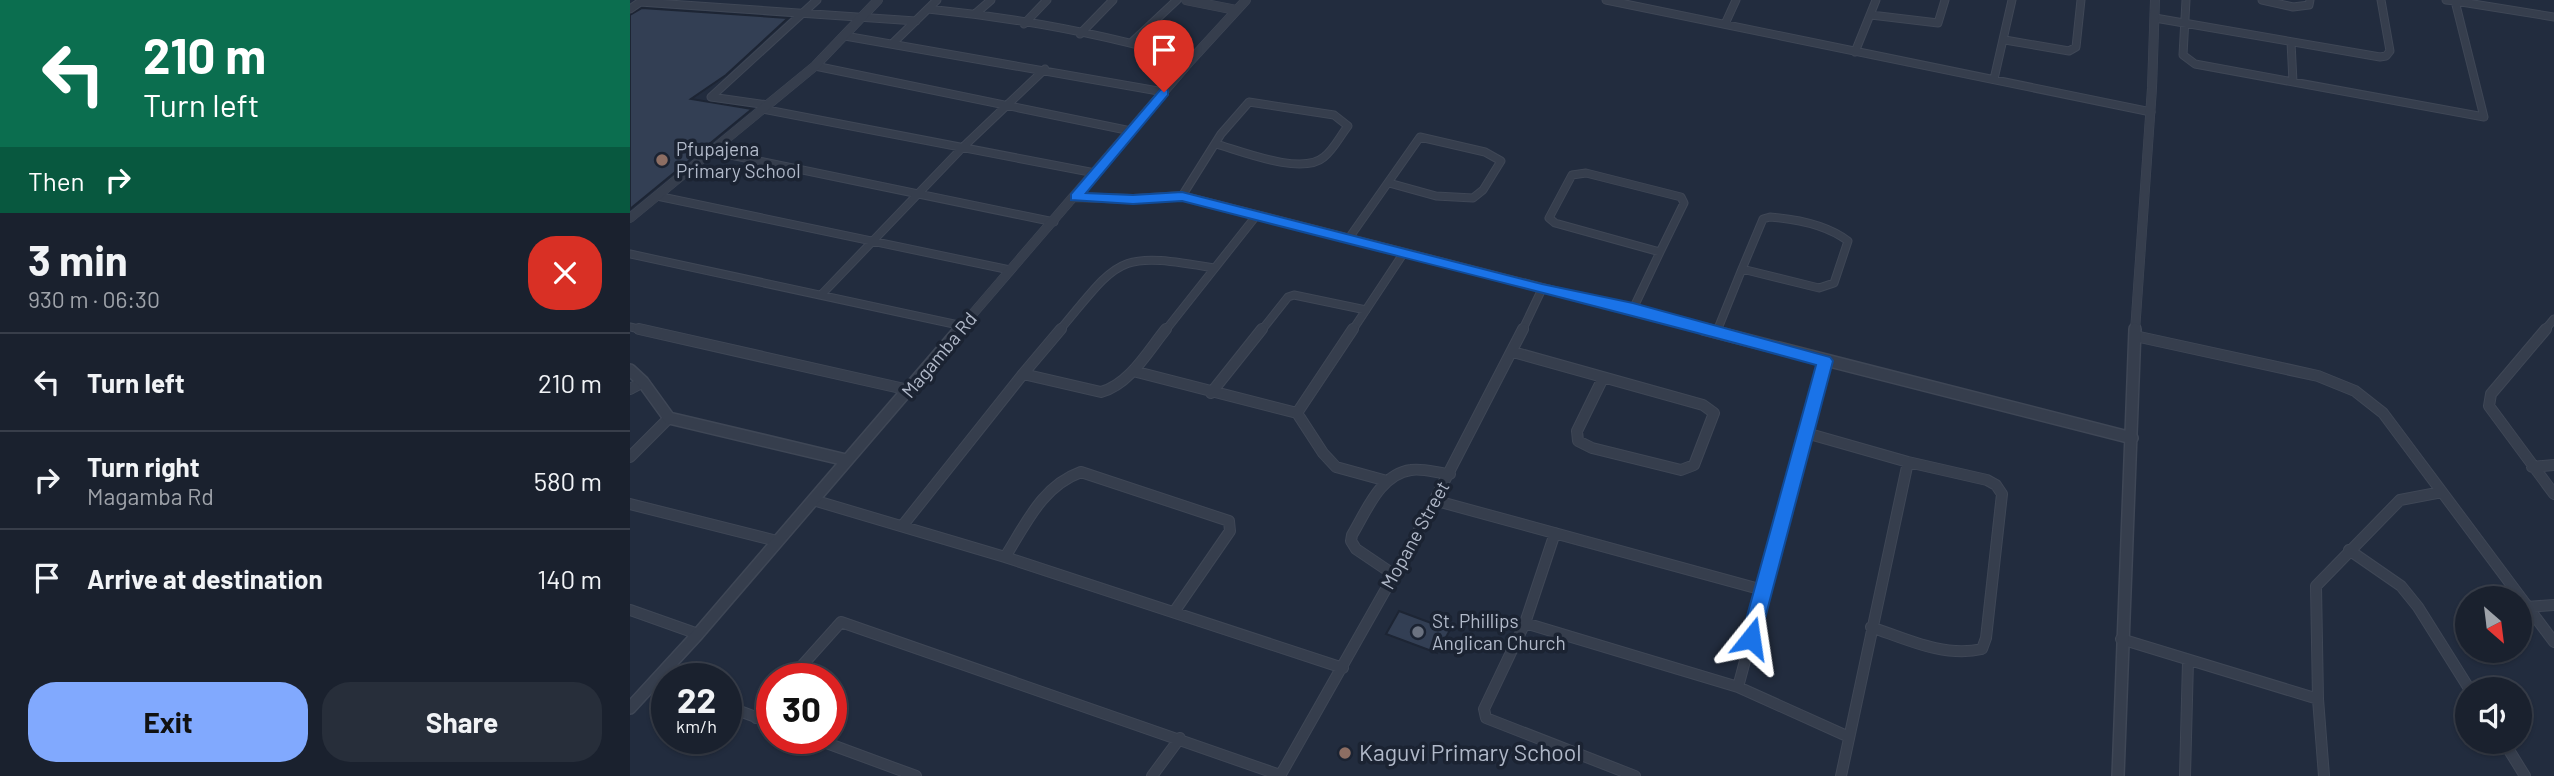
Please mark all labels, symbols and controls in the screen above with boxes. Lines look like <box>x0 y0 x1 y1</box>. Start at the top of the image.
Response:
pin <box>1134 20 1194 92</box>
text: 210 m <box>143 25 266 84</box>
icon: left <box>28 28 119 119</box>
icon: arrive <box>1145 31 1183 69</box>
text: Turn left <box>143 85 260 123</box>
place label: Pfupajena Primary School <box>676 137 801 182</box>
marker: Pfupajena Primary School <box>654 152 670 168</box>
icon: right <box>99 161 137 199</box>
text: Then <box>28 165 85 196</box>
text: 3 min <box>28 234 128 284</box>
button: close <box>528 236 602 310</box>
text: 930 m · 06:30 <box>28 285 160 313</box>
street label: Magamba Rd <box>896 307 981 402</box>
icon: left <box>28 363 66 401</box>
text: Turn left <box>87 367 185 398</box>
text: 210 m <box>538 367 602 398</box>
text: Turn right <box>87 451 200 482</box>
icon: right <box>28 461 66 499</box>
text: 580 m <box>534 465 602 496</box>
street label: Mopane Street <box>1375 477 1454 593</box>
text: Magamba Rd <box>87 482 214 510</box>
icon: arrive <box>28 559 66 597</box>
text: Arrive at destination <box>87 563 323 594</box>
text: 140 m <box>537 563 602 594</box>
north arrow <box>2455 586 2532 663</box>
map controls <box>2455 586 2532 754</box>
position arrow <box>1714 601 1788 675</box>
place label: St. Phillips Anglican Church <box>1432 609 1566 654</box>
marker: St. Phillips Anglican Church <box>1410 624 1426 640</box>
speed limit sign: 30 <box>756 663 847 754</box>
button: sound <box>2455 677 2532 754</box>
text: 22 <box>677 678 716 720</box>
button: Exit <box>28 682 308 762</box>
button: Share <box>322 682 602 762</box>
text: km/h <box>676 715 717 737</box>
place label: Kaguvi Primary School <box>1359 738 1582 766</box>
marker: Kaguvi Primary School <box>1337 745 1353 761</box>

